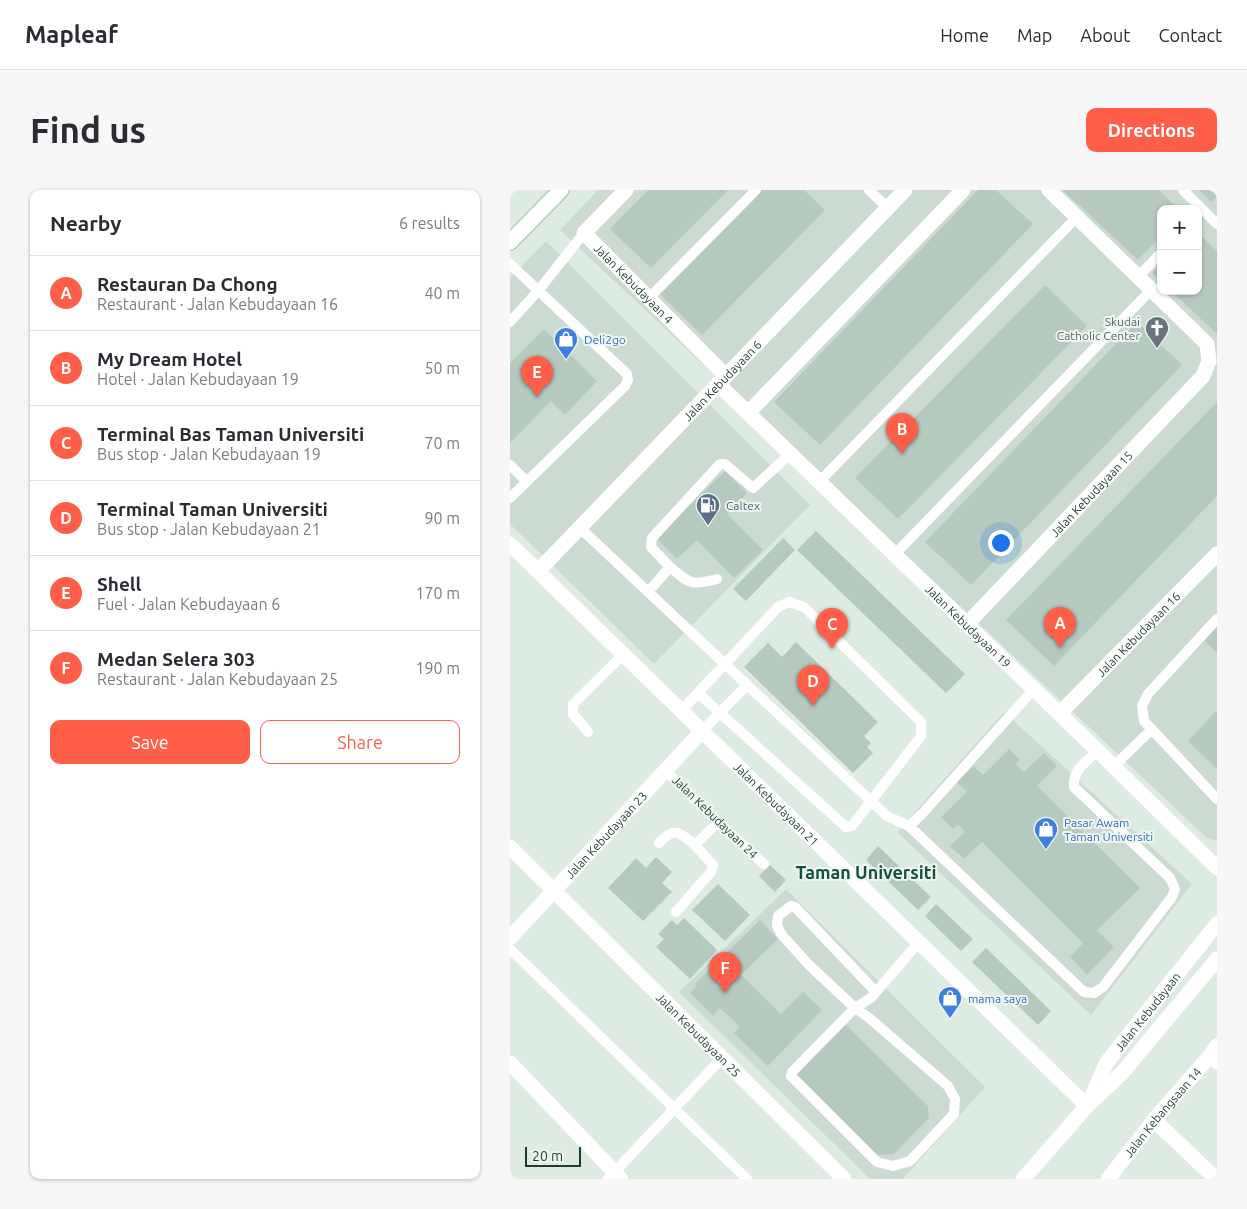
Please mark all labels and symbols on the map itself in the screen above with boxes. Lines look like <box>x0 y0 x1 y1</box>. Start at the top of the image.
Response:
street label: Jalan Kebudayaan 4 <box>592 241 676 326</box>
place label: Skudai Catholic Center <box>1057 315 1140 342</box>
church icon: Skudai Catholic Center <box>1144 315 1170 349</box>
shop icon: Deli2go <box>553 326 579 360</box>
place label: Deli2go <box>584 333 626 346</box>
street label: Jalan Kebudayaan 6 <box>680 337 764 423</box>
pin: E <box>521 356 553 397</box>
pin: B <box>886 413 918 454</box>
street label: Jalan Kebudayaan 15 <box>1047 448 1135 539</box>
fuel station icon: Caltex <box>695 492 721 526</box>
place label: Caltex <box>726 499 760 512</box>
your location <box>988 530 1014 556</box>
street label: Jalan Kebudayaan 19 <box>923 582 1014 670</box>
street label: Jalan Kebudayaan 16 <box>1094 589 1183 679</box>
pin: A <box>1044 607 1076 648</box>
pin: C <box>816 608 848 649</box>
pin: D <box>797 665 829 706</box>
street label: Jalan Kebudayaan 21 <box>731 759 822 848</box>
street label: Jalan Kebudayaan 24 <box>670 773 760 861</box>
street label: Jalan Kebudayaan 23 <box>563 789 649 881</box>
shop icon: Pasar Awam Taman Universiti <box>1033 816 1059 850</box>
place label: Pasar Awam Taman Universiti <box>1064 816 1153 843</box>
district label: Taman Universiti <box>796 862 936 882</box>
pin: F <box>709 952 741 993</box>
street label: Jalan Kebudayaan <box>1112 970 1183 1053</box>
shop icon: mama saya <box>937 985 963 1019</box>
street label: Jalan Kebudayaan 25 <box>654 990 743 1079</box>
place label: mama saya <box>968 992 1027 1005</box>
street label: Jalan Kebangsaan 14 <box>1121 1065 1203 1160</box>
scale bar <box>525 1144 581 1167</box>

